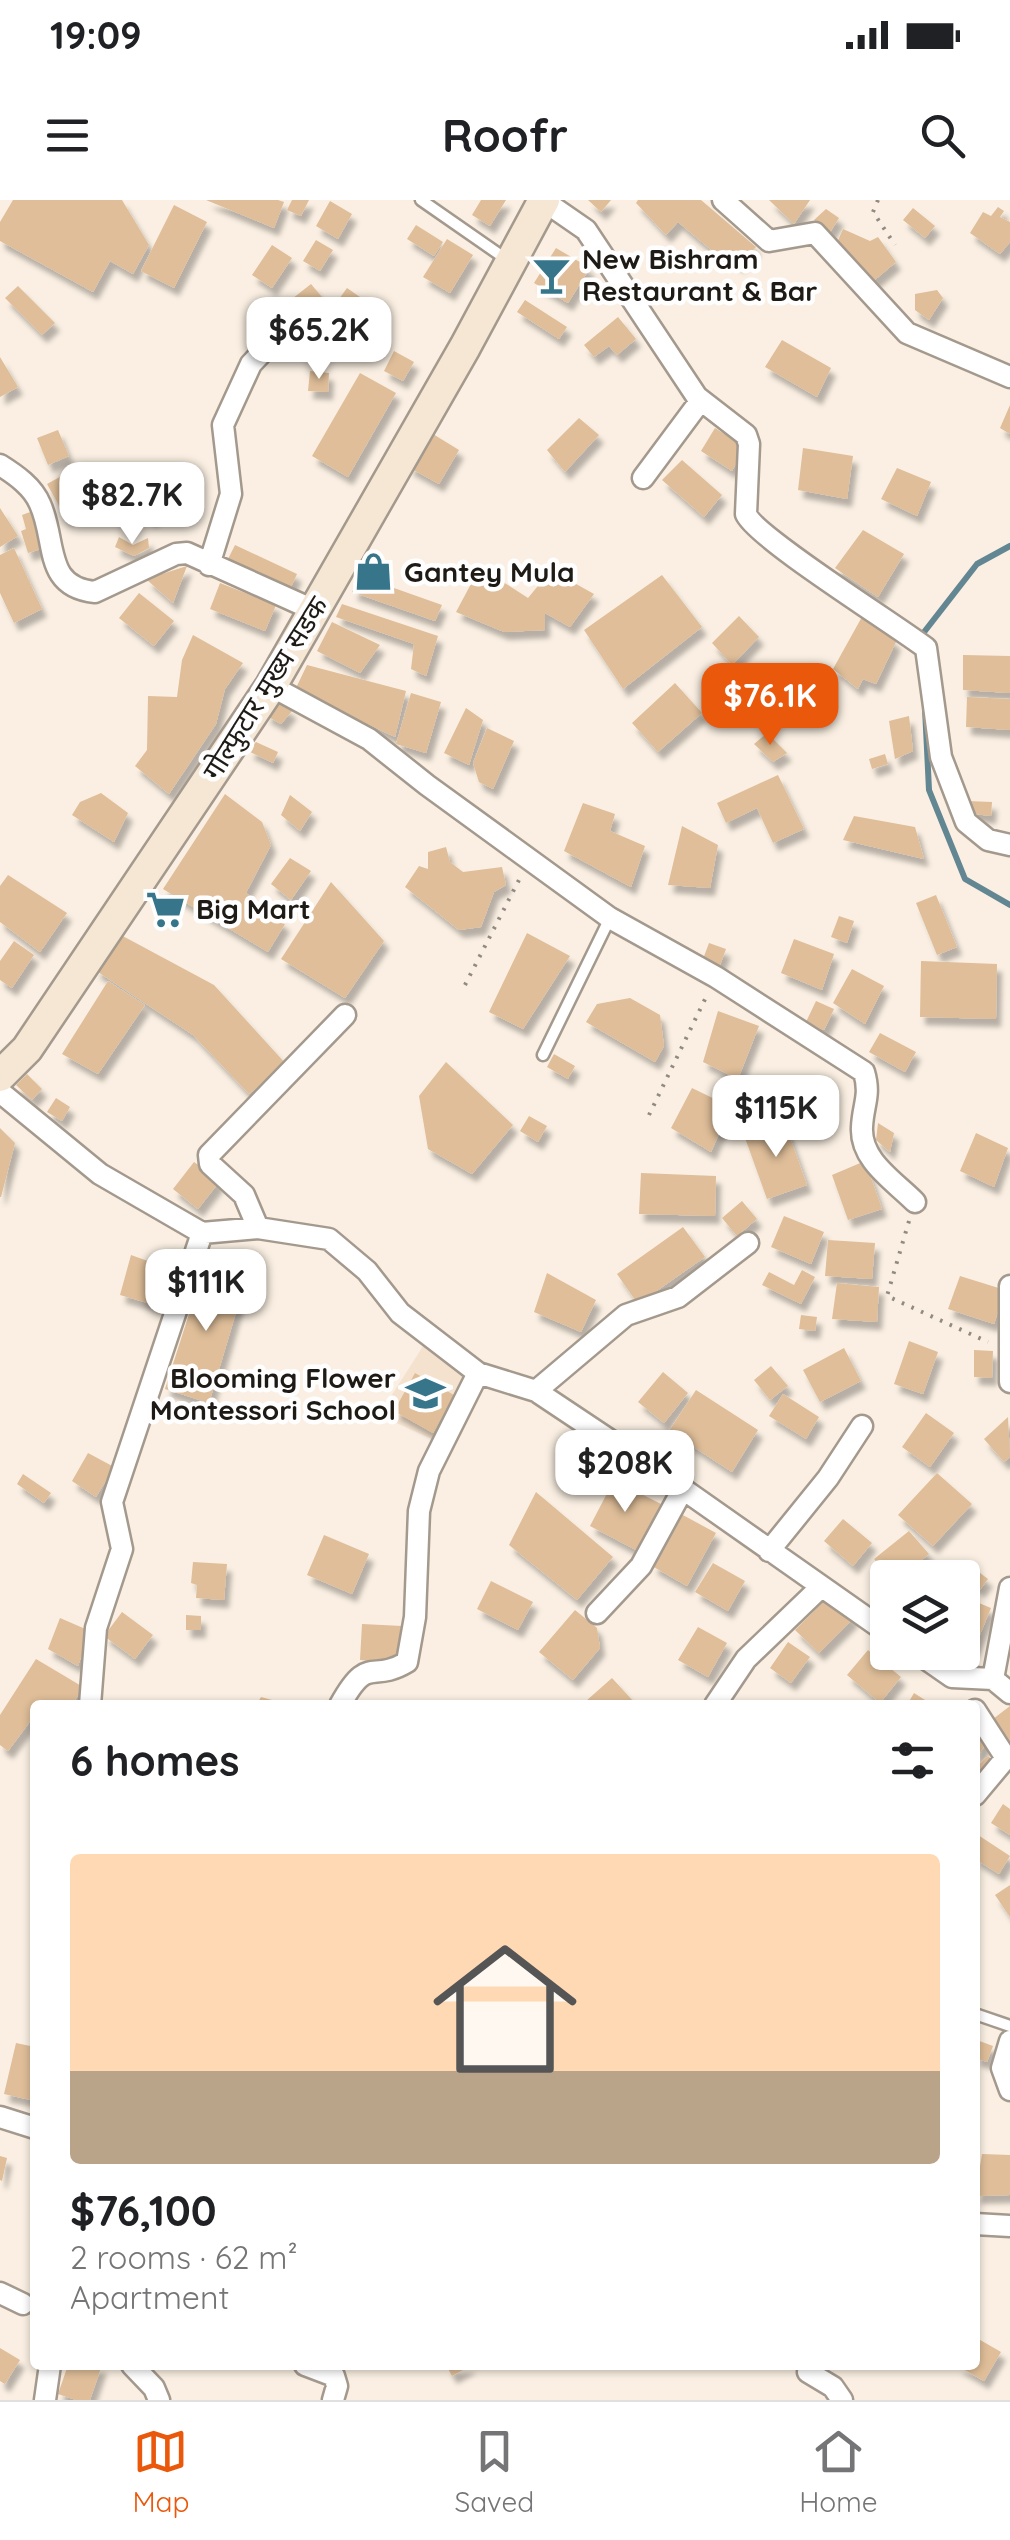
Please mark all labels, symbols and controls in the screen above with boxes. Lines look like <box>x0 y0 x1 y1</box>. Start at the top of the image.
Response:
text: 19:09 <box>50 11 142 59</box>
text: Roofr <box>442 107 568 163</box>
icon: menu <box>40 108 95 163</box>
icon: search <box>915 108 970 163</box>
place label: New Bishram Restaurant & Bar <box>582 241 817 308</box>
bar icon: New Bishram Restaurant & Bar <box>531 254 573 296</box>
pin: $65.2K <box>238 297 400 382</box>
text: $65.2K <box>268 309 370 349</box>
pin: $82.7K <box>51 462 213 547</box>
text: $82.7K <box>81 474 183 514</box>
shop icon: Gantey Mula <box>353 551 395 593</box>
place label: Gantey Mula <box>404 554 575 589</box>
street label: गोल्फुटार मुख्य सडक <box>194 589 336 786</box>
pin: $76.1K <box>689 663 851 748</box>
text: $76.1K <box>723 675 817 715</box>
supermarket icon: Big Mart <box>145 888 187 930</box>
place label: Big Mart <box>196 891 311 926</box>
pin: $115K <box>706 1075 846 1160</box>
text: $115K <box>734 1087 818 1127</box>
pin: $111K <box>136 1249 276 1334</box>
text: $111K <box>167 1261 245 1301</box>
place label: Blooming Flower Montessori School <box>150 1360 396 1427</box>
school or university icon: Blooming Flower Montessori School <box>405 1373 447 1415</box>
pin: $208K <box>555 1430 695 1515</box>
text: $208K <box>577 1442 673 1482</box>
map controls <box>870 1560 980 1670</box>
button: layers <box>870 1560 980 1670</box>
icon: filters <box>885 1733 940 1788</box>
text: 6 homes <box>70 1734 240 1787</box>
icon: home <box>415 1919 595 2099</box>
text: $76,100 <box>70 2184 217 2237</box>
text: 2 rooms · 62 m² <box>70 2237 298 2277</box>
text: Apartment <box>70 2277 229 2317</box>
tab: Map <box>132 2424 190 2519</box>
tab: Saved <box>454 2424 534 2519</box>
tab: Home <box>799 2424 878 2519</box>

